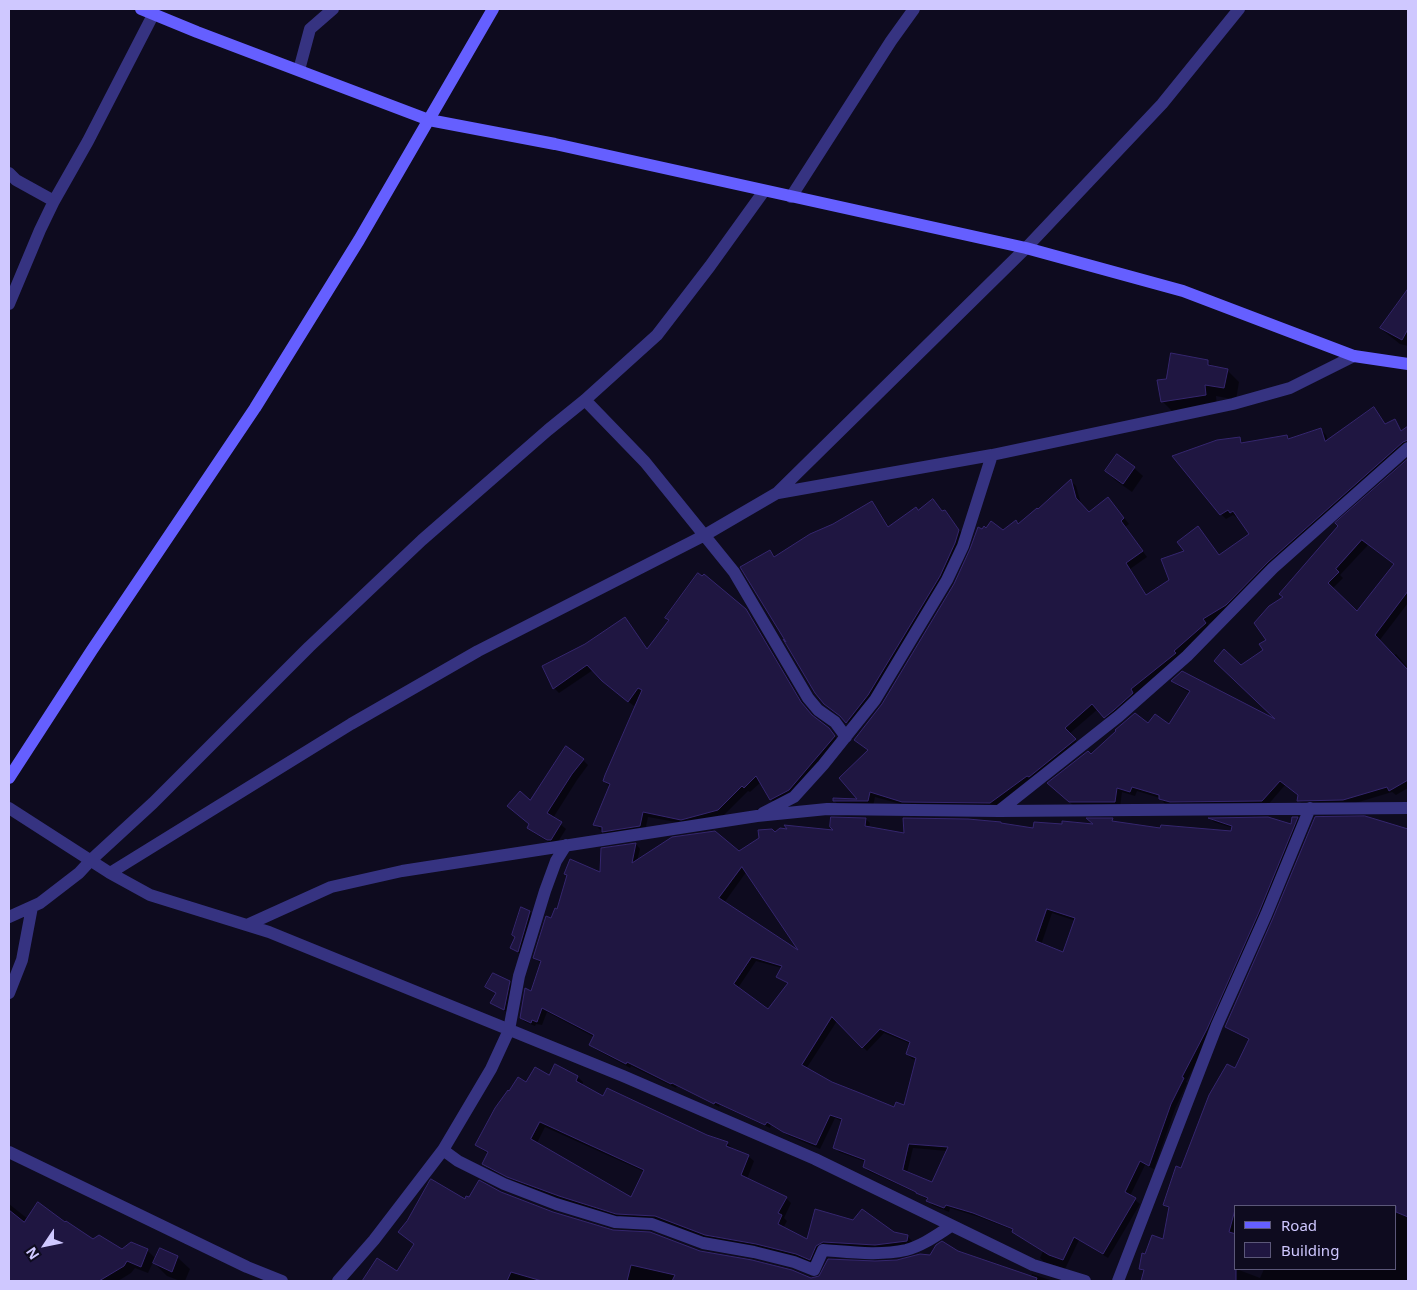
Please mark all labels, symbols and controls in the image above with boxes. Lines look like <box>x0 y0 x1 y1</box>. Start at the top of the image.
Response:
legend <box>1234 1205 1397 1270</box>
text: Road <box>1281 1215 1317 1235</box>
north arrow <box>20 1220 70 1270</box>
text: Building <box>1281 1240 1339 1260</box>
text: N <box>21 1244 43 1264</box>

